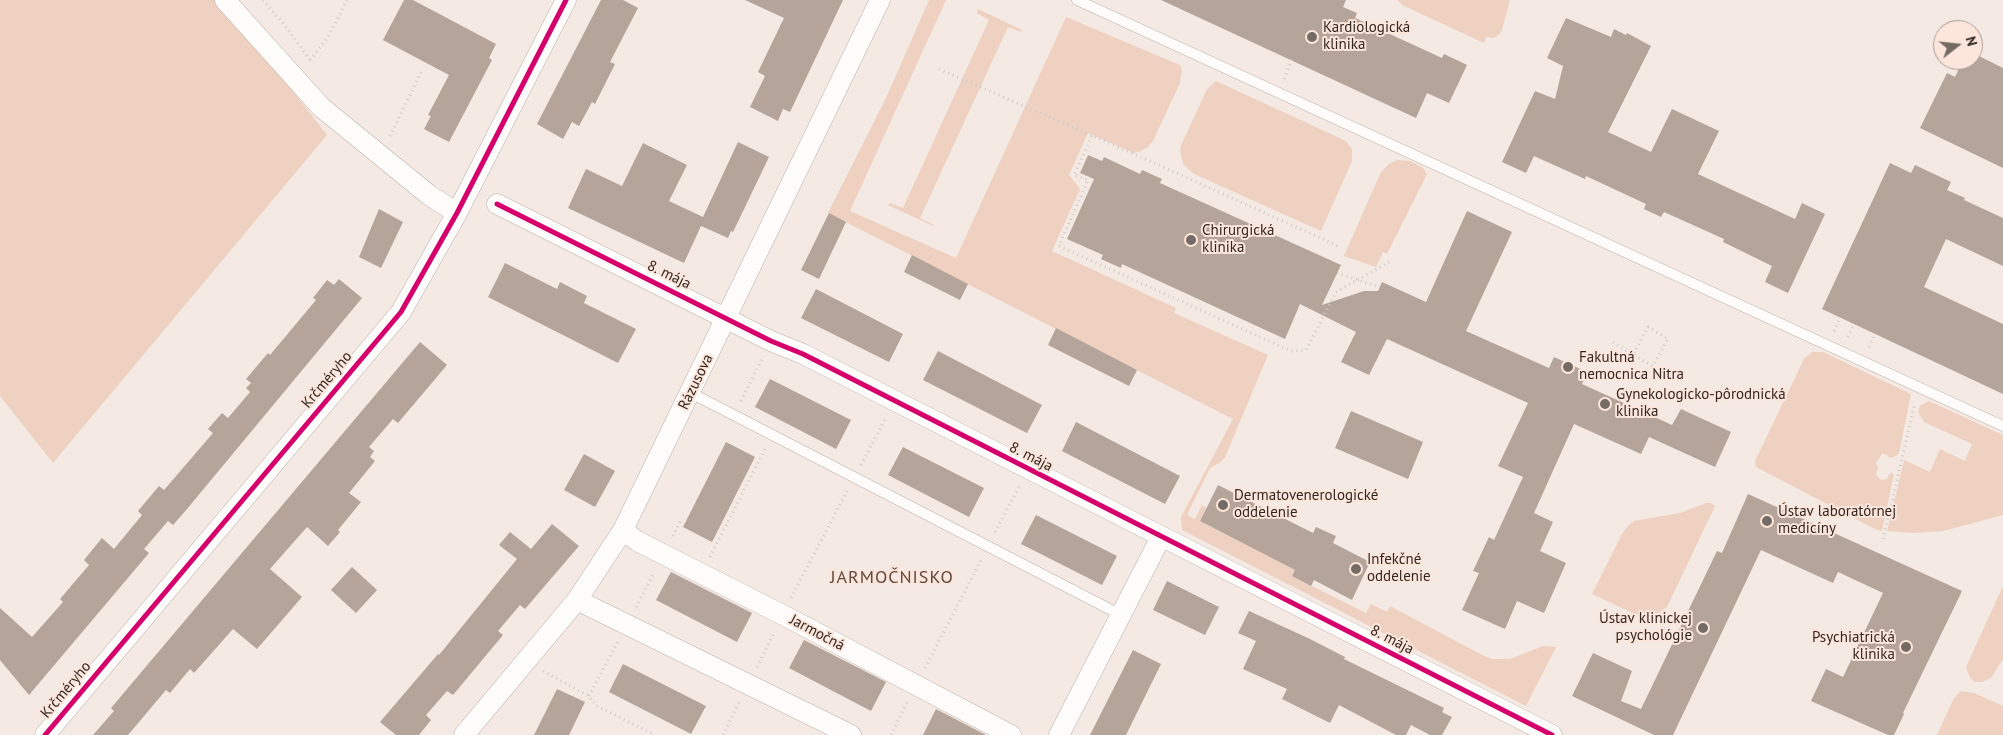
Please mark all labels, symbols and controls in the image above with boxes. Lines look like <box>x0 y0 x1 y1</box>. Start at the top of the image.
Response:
place label: Kardiologická klinika <box>1323 19 1410 54</box>
north arrow <box>1933 20 1983 70</box>
marker: Kardiologická klinika <box>1305 30 1319 44</box>
text: N <box>1962 34 1981 48</box>
place label: Chirurgická klinika <box>1202 222 1275 257</box>
marker: Chirurgická klinika <box>1184 233 1198 247</box>
street label: 8. mája <box>644 257 694 293</box>
street label: Krčméryho <box>298 348 356 412</box>
place label: Fakultná nemocnica Nitra <box>1579 349 1684 384</box>
street label: Rázusova <box>675 351 717 413</box>
marker: Fakultná nemocnica Nitra <box>1561 360 1575 374</box>
place label: Gynekologicko-pôrodnická klinika <box>1616 386 1786 421</box>
marker: Gynekologicko-pôrodnická klinika <box>1598 397 1612 411</box>
street label: 8. mája <box>1006 438 1056 476</box>
place label: Dermatovenerologické oddelenie <box>1234 487 1378 522</box>
marker: Dermatovenerologické oddelenie <box>1216 498 1230 512</box>
place label: Ústav laboratórnej medicíny <box>1778 503 1896 538</box>
marker: Ústav laboratórnej medicíny <box>1760 514 1774 528</box>
place label: Infekčné oddelenie <box>1367 551 1431 586</box>
marker: Infekčné oddelenie <box>1349 562 1363 576</box>
district label: JARMOČNISKO <box>829 567 955 589</box>
place label: Ústav klinickej psychológie <box>1599 610 1692 645</box>
street label: Jarmočná <box>786 611 848 655</box>
street label: 8. mája <box>1367 621 1417 659</box>
marker: Ústav klinickej psychológie <box>1696 621 1710 635</box>
place label: Psychiatrická klinika <box>1812 629 1895 664</box>
marker: Psychiatrická klinika <box>1899 640 1913 654</box>
street label: Krčméryho <box>37 658 95 722</box>

